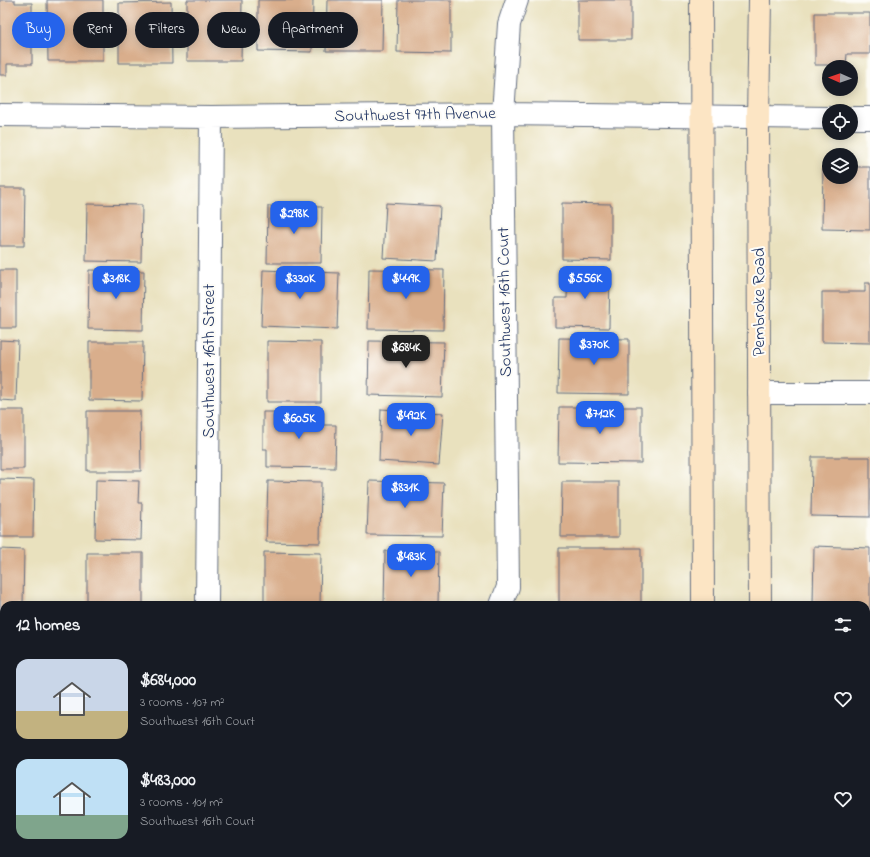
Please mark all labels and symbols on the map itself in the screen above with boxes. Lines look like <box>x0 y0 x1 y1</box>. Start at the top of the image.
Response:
north arrow <box>822 60 858 96</box>
street label: Southwest 97th Avenue <box>334 101 496 129</box>
pin: $298K <box>266 201 322 235</box>
street label: Southwest 16th Court <box>491 226 519 377</box>
street label: Pembroke Road <box>747 247 772 356</box>
pin: $318K <box>88 266 144 300</box>
pin: $330K <box>272 266 328 300</box>
pin: $449K <box>378 266 434 300</box>
pin: $556K <box>557 266 613 300</box>
street label: Southwest 16th Street <box>197 284 222 438</box>
pin: $370K <box>566 332 622 366</box>
pin: $684K <box>378 335 434 369</box>
pin: $712K <box>572 401 628 435</box>
pin: $492K <box>383 403 439 437</box>
pin: $605K <box>271 406 327 440</box>
pin: $831K <box>377 475 433 509</box>
pin: $483K <box>383 544 439 578</box>

